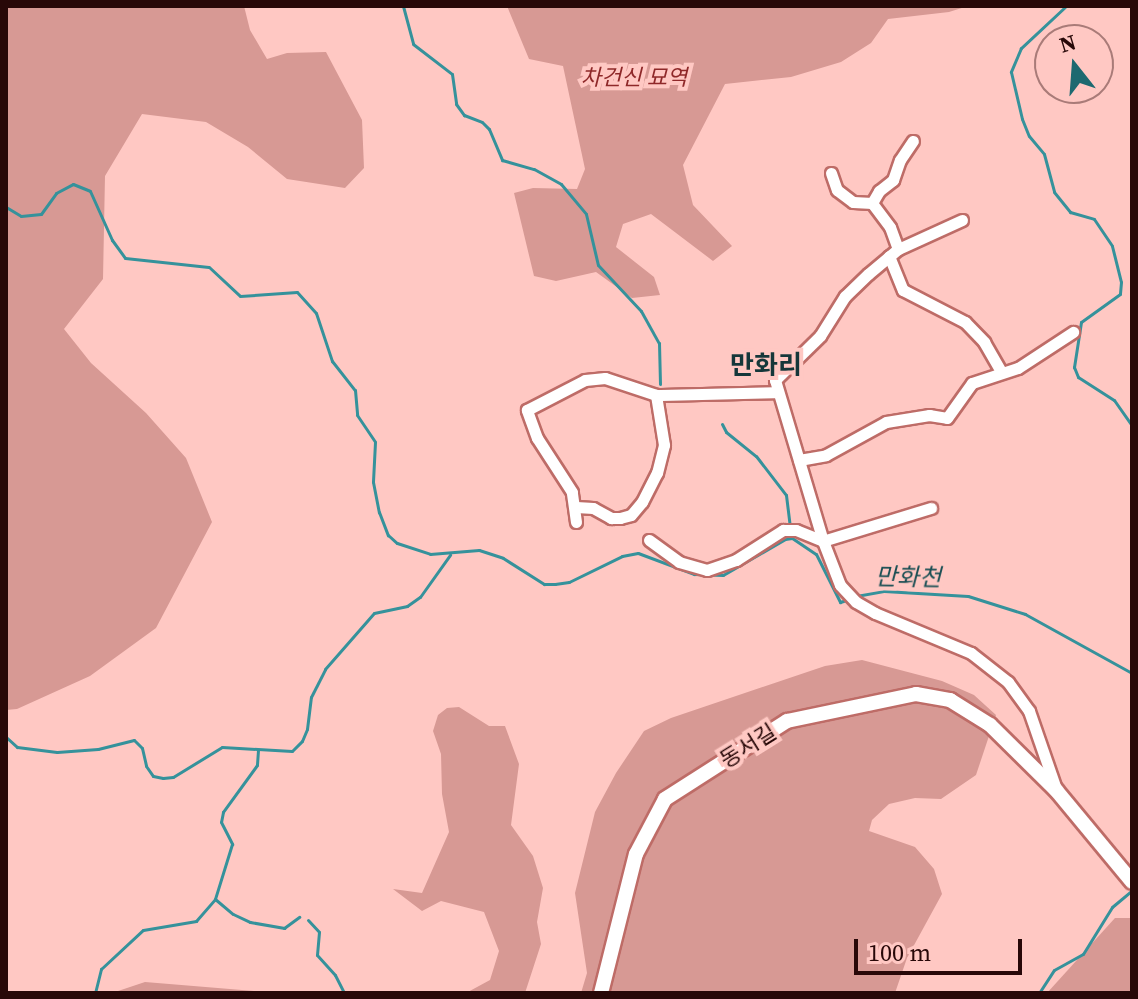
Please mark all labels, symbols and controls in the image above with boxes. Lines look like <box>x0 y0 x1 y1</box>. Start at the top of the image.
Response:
north arrow <box>1034 24 1114 104</box>
text: N <box>1056 26 1080 60</box>
park label: 차건신 묘역 <box>581 65 687 91</box>
district label: 만화리 <box>730 350 802 382</box>
water label: 만화천 <box>875 562 941 592</box>
street label: 동서길 <box>715 719 781 773</box>
scale bar <box>858 923 1026 973</box>
text: 100 m <box>868 936 931 969</box>

